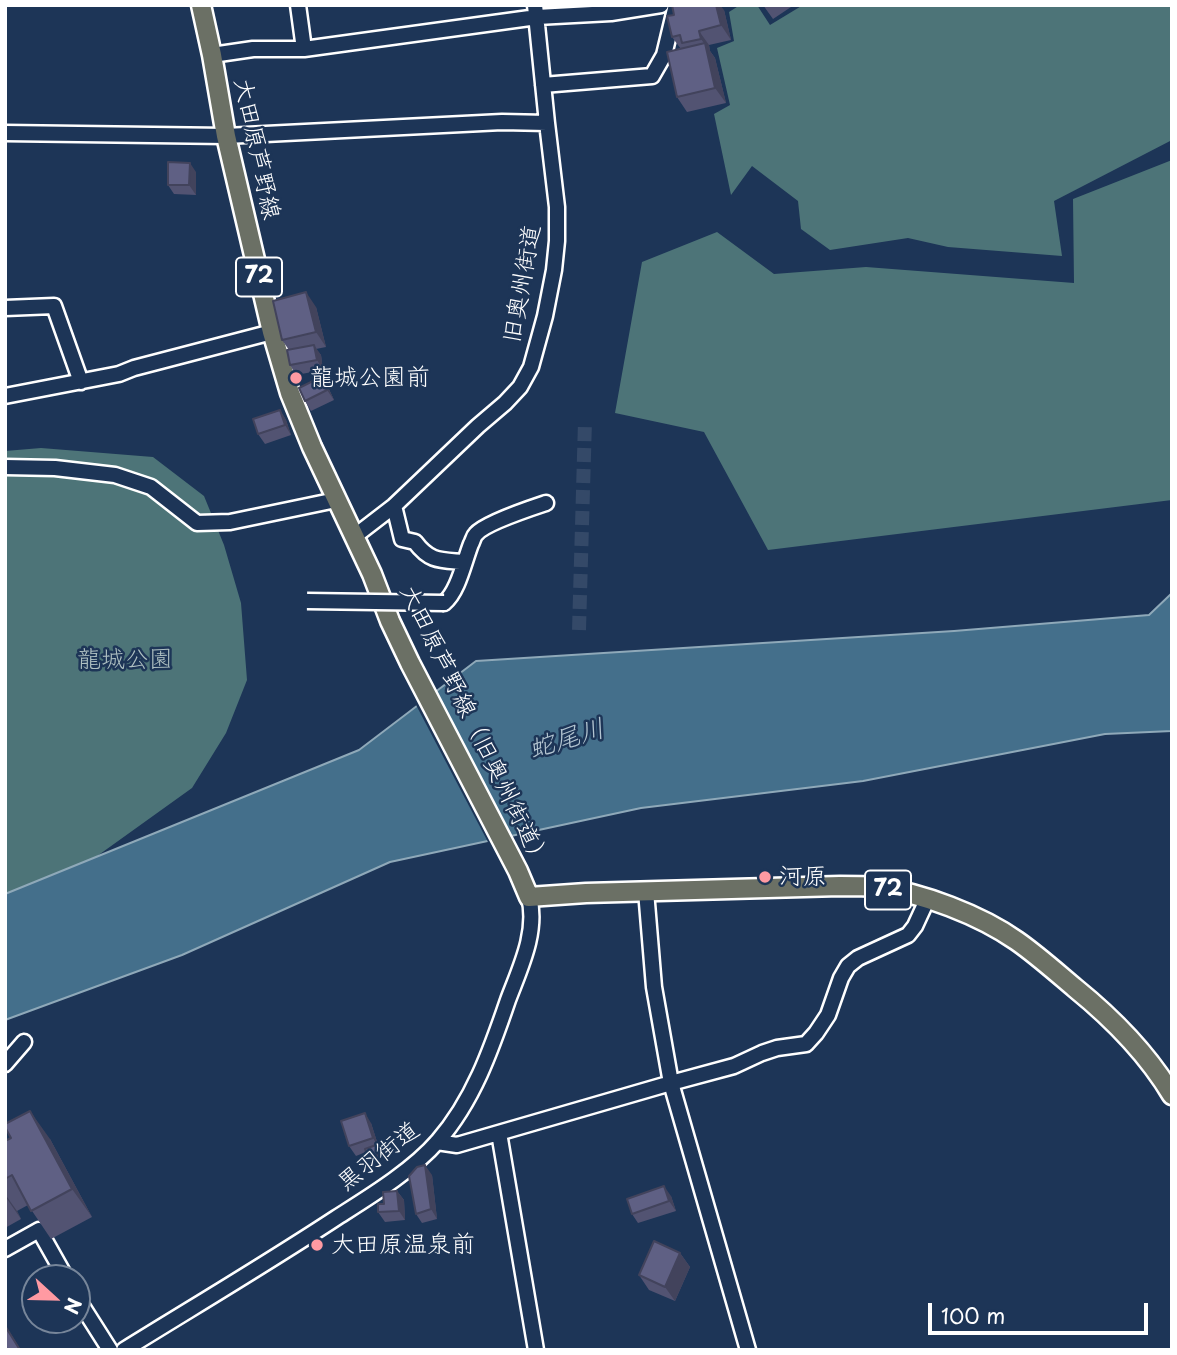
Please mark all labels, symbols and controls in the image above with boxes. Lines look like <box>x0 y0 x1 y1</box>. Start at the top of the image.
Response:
street label: 大田原芦野線 <box>227 76 285 222</box>
street label: 旧奥州街道 <box>498 222 548 346</box>
road number: 72 <box>236 258 282 296</box>
place label: 龍城公園前 <box>310 364 430 392</box>
marker: 龍城公園前 <box>288 370 304 386</box>
street label: 大田原芦野線（旧奥州街道） <box>393 580 555 874</box>
park label: 龍城公園 <box>77 646 173 674</box>
water label: 蛇尾川 <box>525 714 609 766</box>
place label: 河原 <box>779 863 827 891</box>
marker: 河原 <box>757 869 773 885</box>
road number: 72 <box>865 870 911 909</box>
street label: 黒羽街道 <box>332 1116 426 1198</box>
place label: 大田原温泉前 <box>331 1231 475 1259</box>
marker: 大田原温泉前 <box>309 1237 325 1253</box>
north arrow <box>21 1264 91 1334</box>
scale bar <box>932 1288 1152 1332</box>
text: N <box>58 1294 89 1318</box>
text: 100 m <box>941 1299 1005 1331</box>

